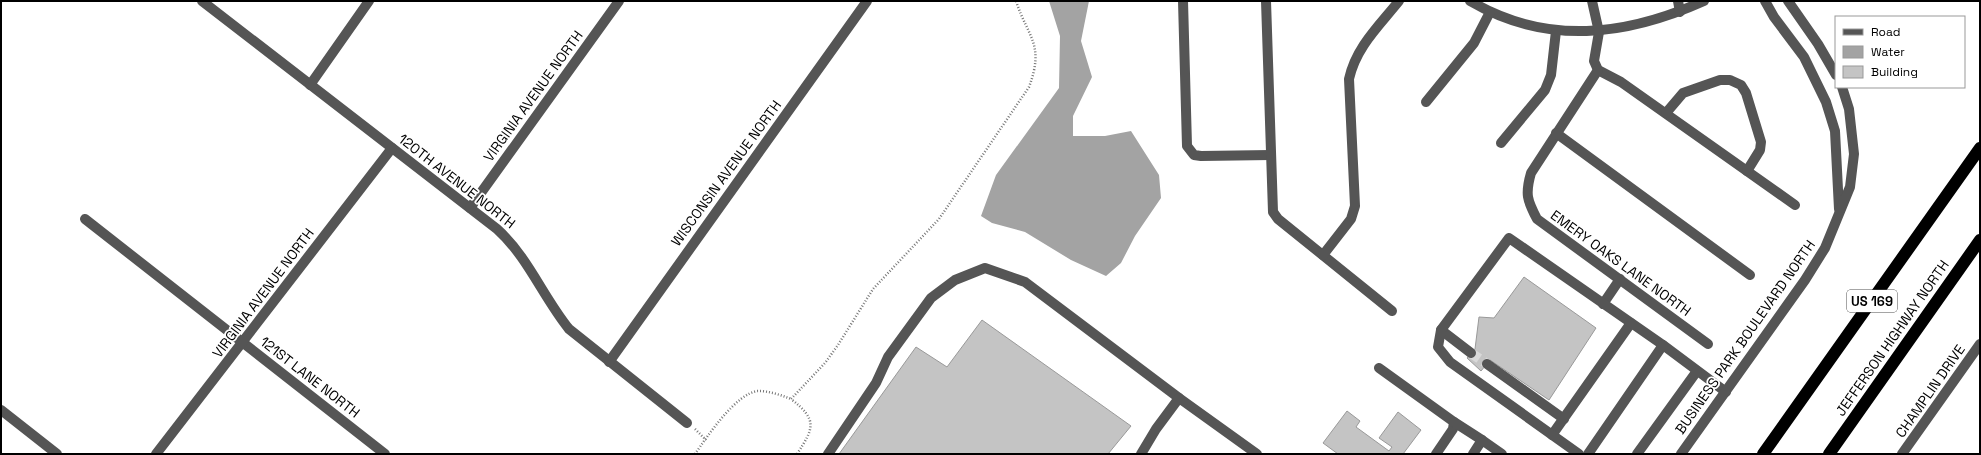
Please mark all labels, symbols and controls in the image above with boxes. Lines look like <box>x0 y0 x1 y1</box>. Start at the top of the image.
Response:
legend <box>1835 16 1965 88</box>
text: Road <box>1871 24 1900 40</box>
street label: VIRGINIA AVENUE NORTH <box>479 27 587 165</box>
text: Water <box>1871 44 1905 60</box>
text: Building <box>1871 64 1918 80</box>
street label: WISCONSIN AVENUE NORTH <box>667 96 785 250</box>
street label: 120TH AVENUE NORTH <box>395 130 519 232</box>
street label: EMERY OAKS LANE NORTH <box>1547 206 1695 320</box>
street label: VIRGINIA AVENUE NORTH <box>208 225 318 361</box>
street label: BUSINESS PARK BOULEVARD NORTH <box>1671 237 1819 437</box>
street label: JEFFERSON HIGHWAY NORTH <box>1831 257 1953 419</box>
road number: US 169 <box>1847 290 1897 312</box>
street label: 121ST LANE NORTH <box>256 332 364 422</box>
street label: CHAMPLIN DRIVE <box>1891 341 1969 441</box>

